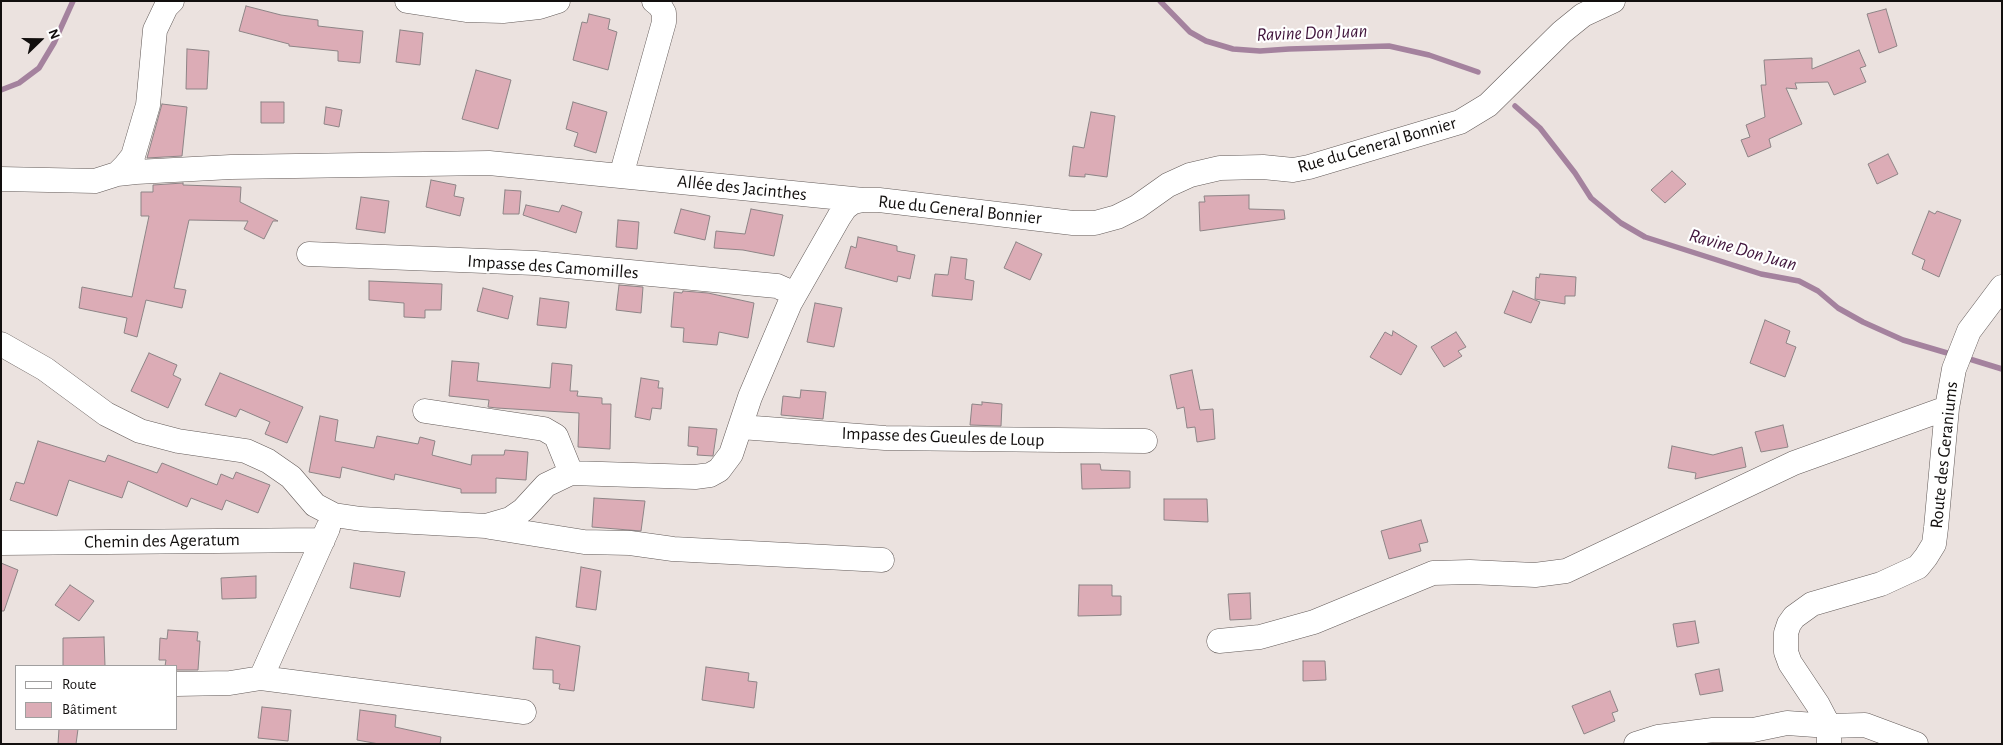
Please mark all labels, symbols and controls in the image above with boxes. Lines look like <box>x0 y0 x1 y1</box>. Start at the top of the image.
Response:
north arrow <box>15 15 65 65</box>
water label: Ravine Don Juan <box>1256 20 1368 46</box>
text: N <box>46 27 62 42</box>
street label: Rue du General Bonnier <box>1295 112 1459 178</box>
street label: Allée des Jacinthes <box>676 170 808 206</box>
street label: Rue du General Bonnier <box>877 191 1043 229</box>
water label: Ravine Don Juan <box>1687 224 1799 276</box>
street label: Impasse des Camomilles <box>467 250 639 284</box>
street label: Route des Geraniums <box>1926 380 1962 530</box>
street label: Impasse des Gueules de Loup <box>841 423 1045 451</box>
street label: Chemin des Ageratum <box>84 529 240 553</box>
legend <box>15 665 178 730</box>
text: Route <box>62 677 96 692</box>
text: Bâtiment <box>62 702 117 717</box>

